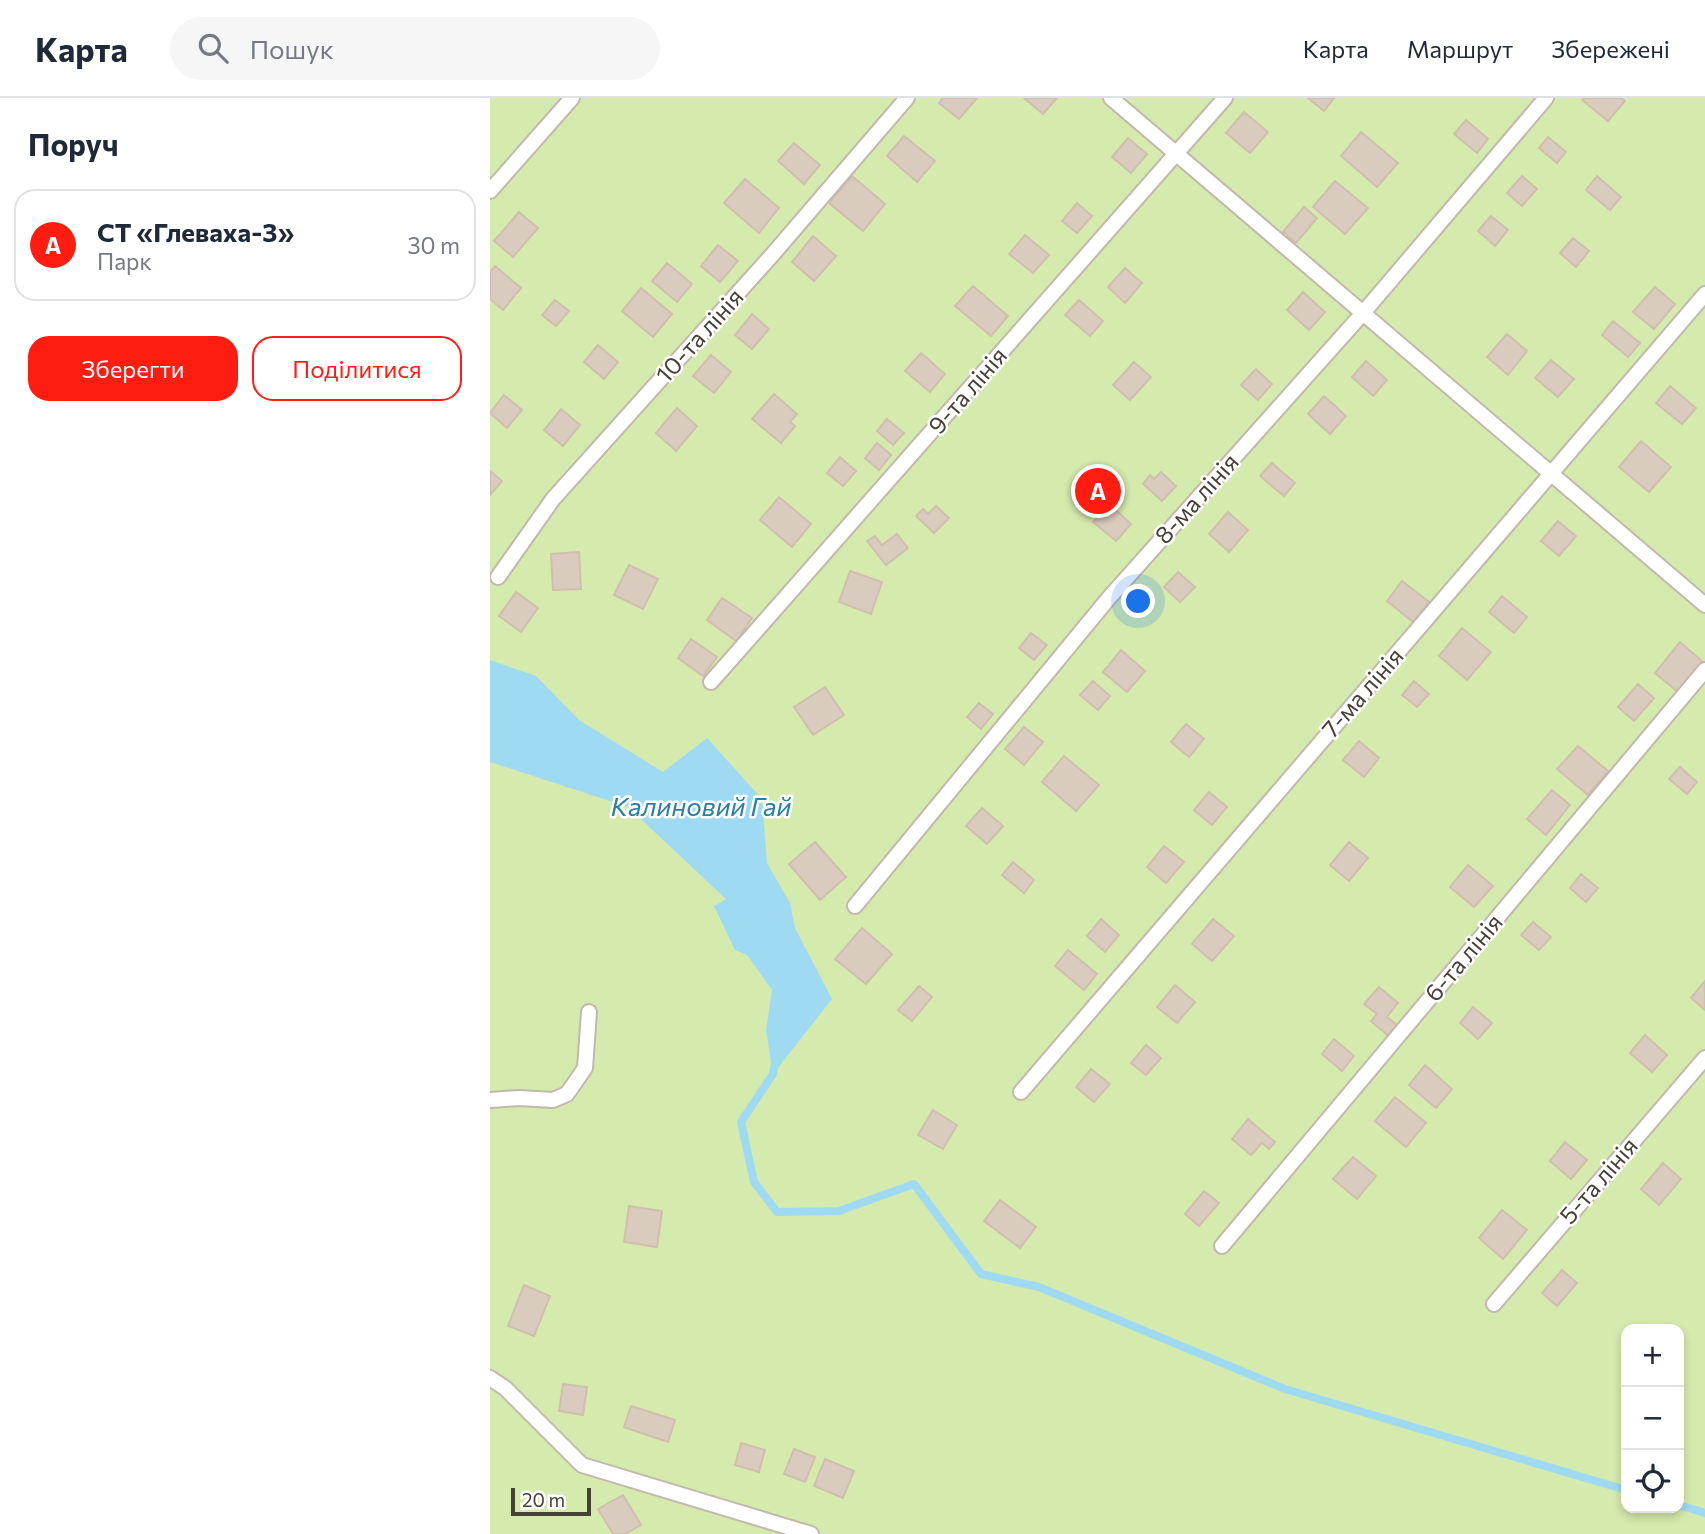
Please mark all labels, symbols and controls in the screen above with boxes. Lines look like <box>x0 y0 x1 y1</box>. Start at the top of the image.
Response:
search box <box>170 17 660 80</box>
text: Карта <box>35 28 128 69</box>
icon: search <box>194 29 232 67</box>
text: Пошук <box>250 33 334 64</box>
text: Карта <box>1303 34 1369 63</box>
text: Маршрут <box>1407 34 1513 63</box>
text: Збережені <box>1551 34 1670 63</box>
text: Поруч <box>28 125 119 162</box>
text: СТ «Глеваха-3» <box>97 216 294 247</box>
text: A <box>45 231 61 259</box>
text: 30 m <box>407 231 460 259</box>
text: Парк <box>97 247 152 275</box>
street label: 10-та лінія <box>649 282 749 388</box>
button: Зберегти <box>28 336 238 401</box>
button: Поділитися <box>252 336 462 401</box>
street label: 9-та лінія <box>921 341 1012 439</box>
street label: 8-ма лінія <box>1148 447 1244 549</box>
pin: A <box>1075 465 1121 517</box>
your location <box>1121 584 1155 618</box>
street label: 7-ма лінія <box>1315 641 1409 743</box>
water label: Калиновий Гай <box>611 790 791 821</box>
street label: 6-та лінія <box>1418 907 1508 1007</box>
street label: 5-та лінія <box>1553 1131 1643 1229</box>
map controls <box>1621 1324 1684 1513</box>
button: + <box>1621 1324 1684 1387</box>
button: − <box>1621 1387 1684 1450</box>
button: locate <box>1621 1450 1684 1513</box>
scale bar <box>511 1485 592 1517</box>
text: 20 m <box>522 1488 565 1511</box>

